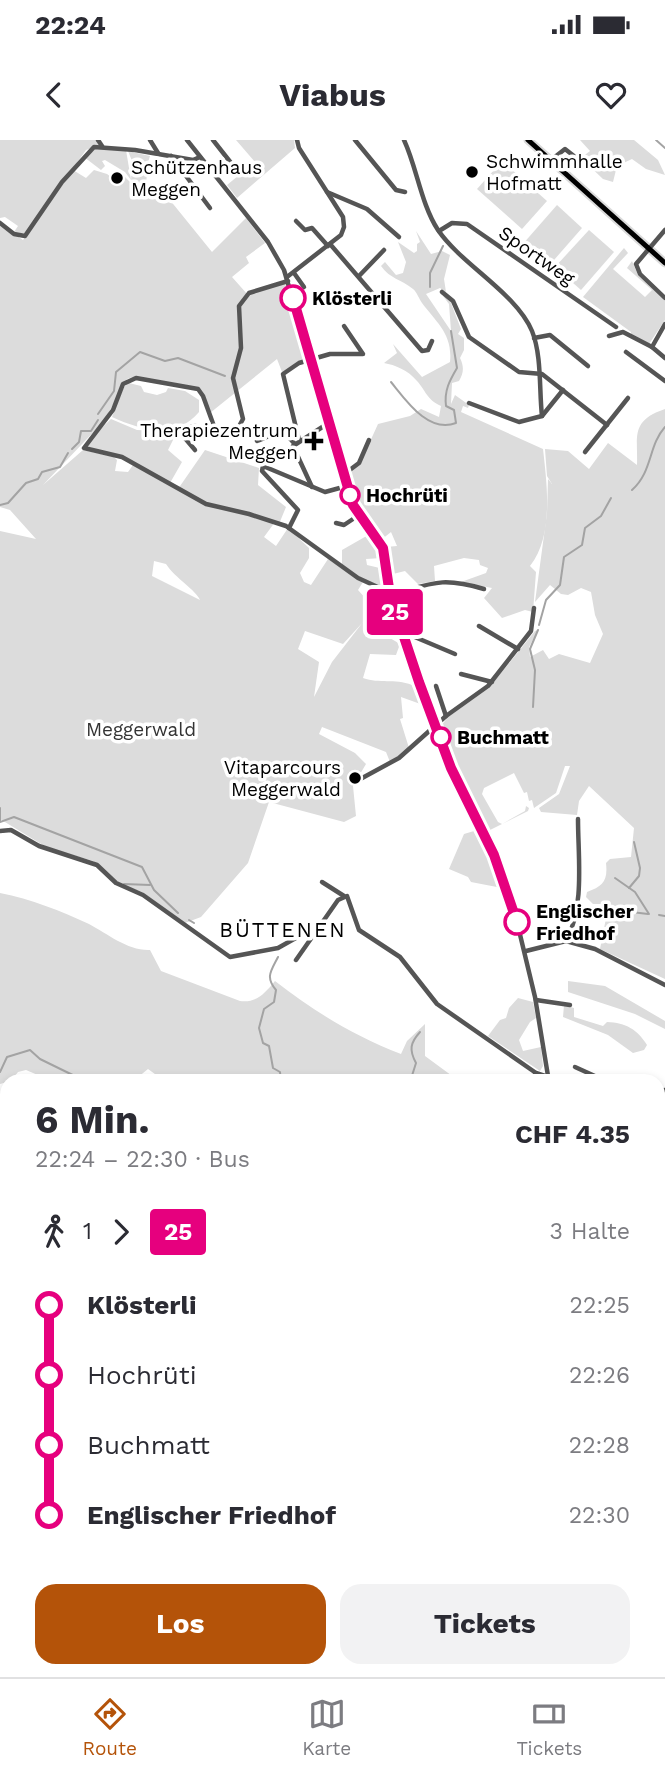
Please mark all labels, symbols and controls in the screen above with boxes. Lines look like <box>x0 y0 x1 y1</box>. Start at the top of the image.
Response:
text: 22:24 <box>35 10 106 40</box>
icon: back <box>35 76 73 114</box>
text: Viabus <box>279 76 386 114</box>
icon: heart <box>592 76 630 114</box>
place label: Schwimmhalle Hofmatt <box>486 150 623 195</box>
place label: Schützenhaus Meggen <box>131 156 262 201</box>
marker: Schwimmhalle Hofmatt <box>464 164 480 180</box>
marker: Schützenhaus Meggen <box>109 170 125 186</box>
street label: Sportweg <box>494 221 580 290</box>
marker: Klösterli <box>280 285 306 311</box>
place label: Klösterli <box>312 287 392 310</box>
place label: Therapiezentrum Meggen <box>140 419 298 464</box>
marker: Therapiezentrum Meggen <box>304 431 324 451</box>
place label: Hochrüti <box>366 484 448 507</box>
marker: Hochrüti <box>340 485 360 505</box>
line badge: 25 <box>364 589 426 635</box>
text: 25 <box>381 598 409 626</box>
park label: Meggerwald <box>86 718 196 741</box>
place label: Buchmatt <box>457 726 549 749</box>
marker: Buchmatt <box>431 727 451 747</box>
place label: Vitaparcours Meggerwald <box>224 756 341 801</box>
marker: Vitaparcours Meggerwald <box>347 770 363 786</box>
place label: Englischer Friedhof <box>536 900 635 945</box>
marker: Englischer Friedhof <box>504 909 530 935</box>
district label: BÜTTENEN <box>219 917 347 942</box>
text: 6 Min. <box>35 1098 150 1142</box>
text: CHF 4.35 <box>515 1119 630 1149</box>
text: 22:24 – 22:30 · Bus <box>35 1146 250 1173</box>
icon: walk <box>35 1213 73 1251</box>
icon: forward <box>102 1213 140 1251</box>
text: 1 <box>83 1218 92 1245</box>
text: 25 <box>164 1218 192 1246</box>
text: 3 Halte <box>550 1218 630 1245</box>
text: Klösterli <box>87 1290 197 1320</box>
text: 22:25 <box>570 1292 630 1319</box>
text: Hochrüti <box>87 1360 197 1390</box>
text: 22:26 <box>569 1362 630 1389</box>
text: Buchmatt <box>87 1430 210 1460</box>
text: 22:28 <box>569 1432 630 1459</box>
text: Englischer Friedhof <box>87 1500 336 1530</box>
text: 22:30 <box>569 1502 630 1529</box>
button: Los <box>35 1584 326 1664</box>
button: Tickets <box>340 1584 630 1664</box>
tab: Route <box>83 1695 137 1760</box>
tab: Karte <box>302 1695 351 1760</box>
tab: Tickets <box>516 1695 582 1760</box>

